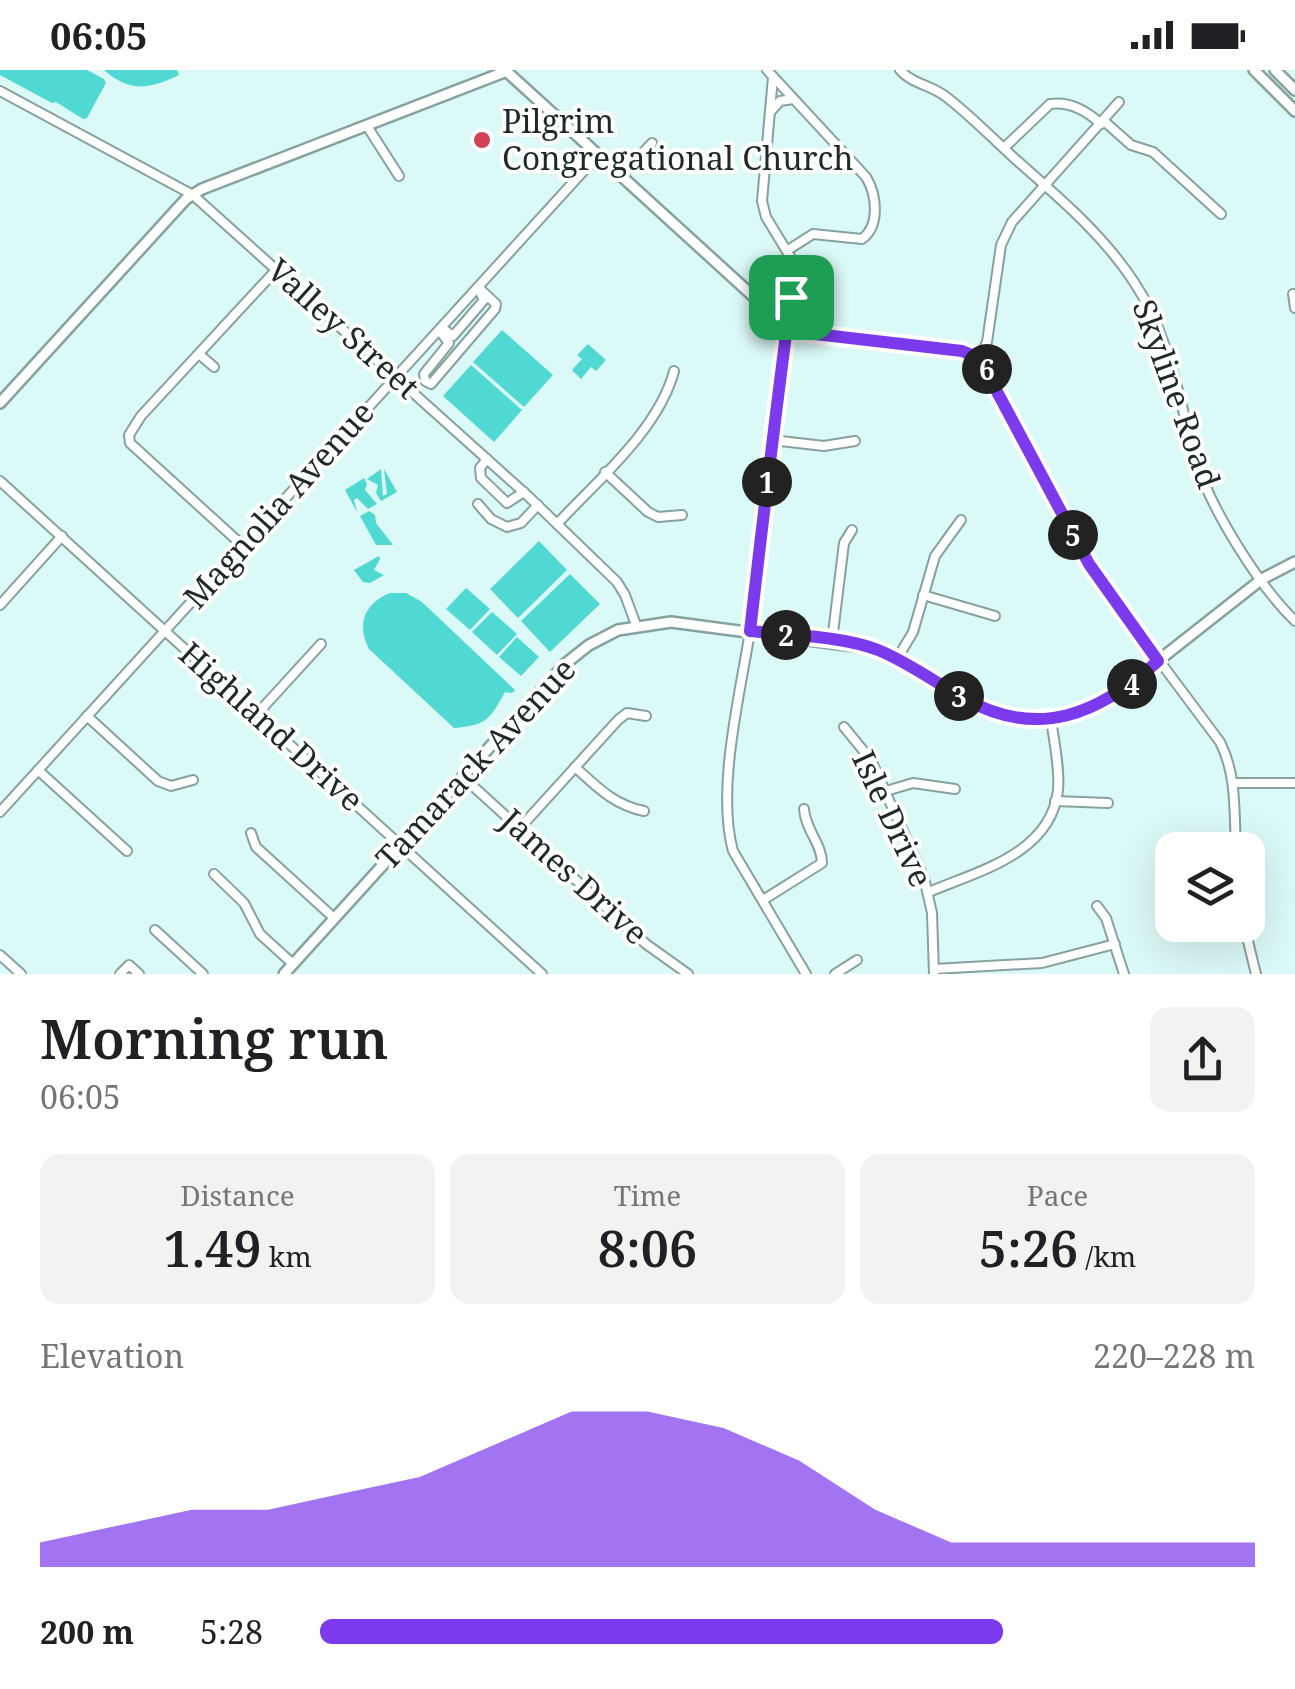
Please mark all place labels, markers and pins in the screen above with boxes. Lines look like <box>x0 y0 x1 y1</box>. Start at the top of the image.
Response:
place label: Pilgrim Congregational Church <box>502 99 854 179</box>
marker: Pilgrim Congregational Church <box>471 129 493 151</box>
pin <box>749 255 834 340</box>
pin: 6 <box>962 344 1012 394</box>
pin: 1 <box>742 457 792 507</box>
pin: 5 <box>1048 510 1098 560</box>
pin: 2 <box>761 610 811 660</box>
pin: 4 <box>1107 659 1157 709</box>
pin: 3 <box>934 671 984 721</box>

